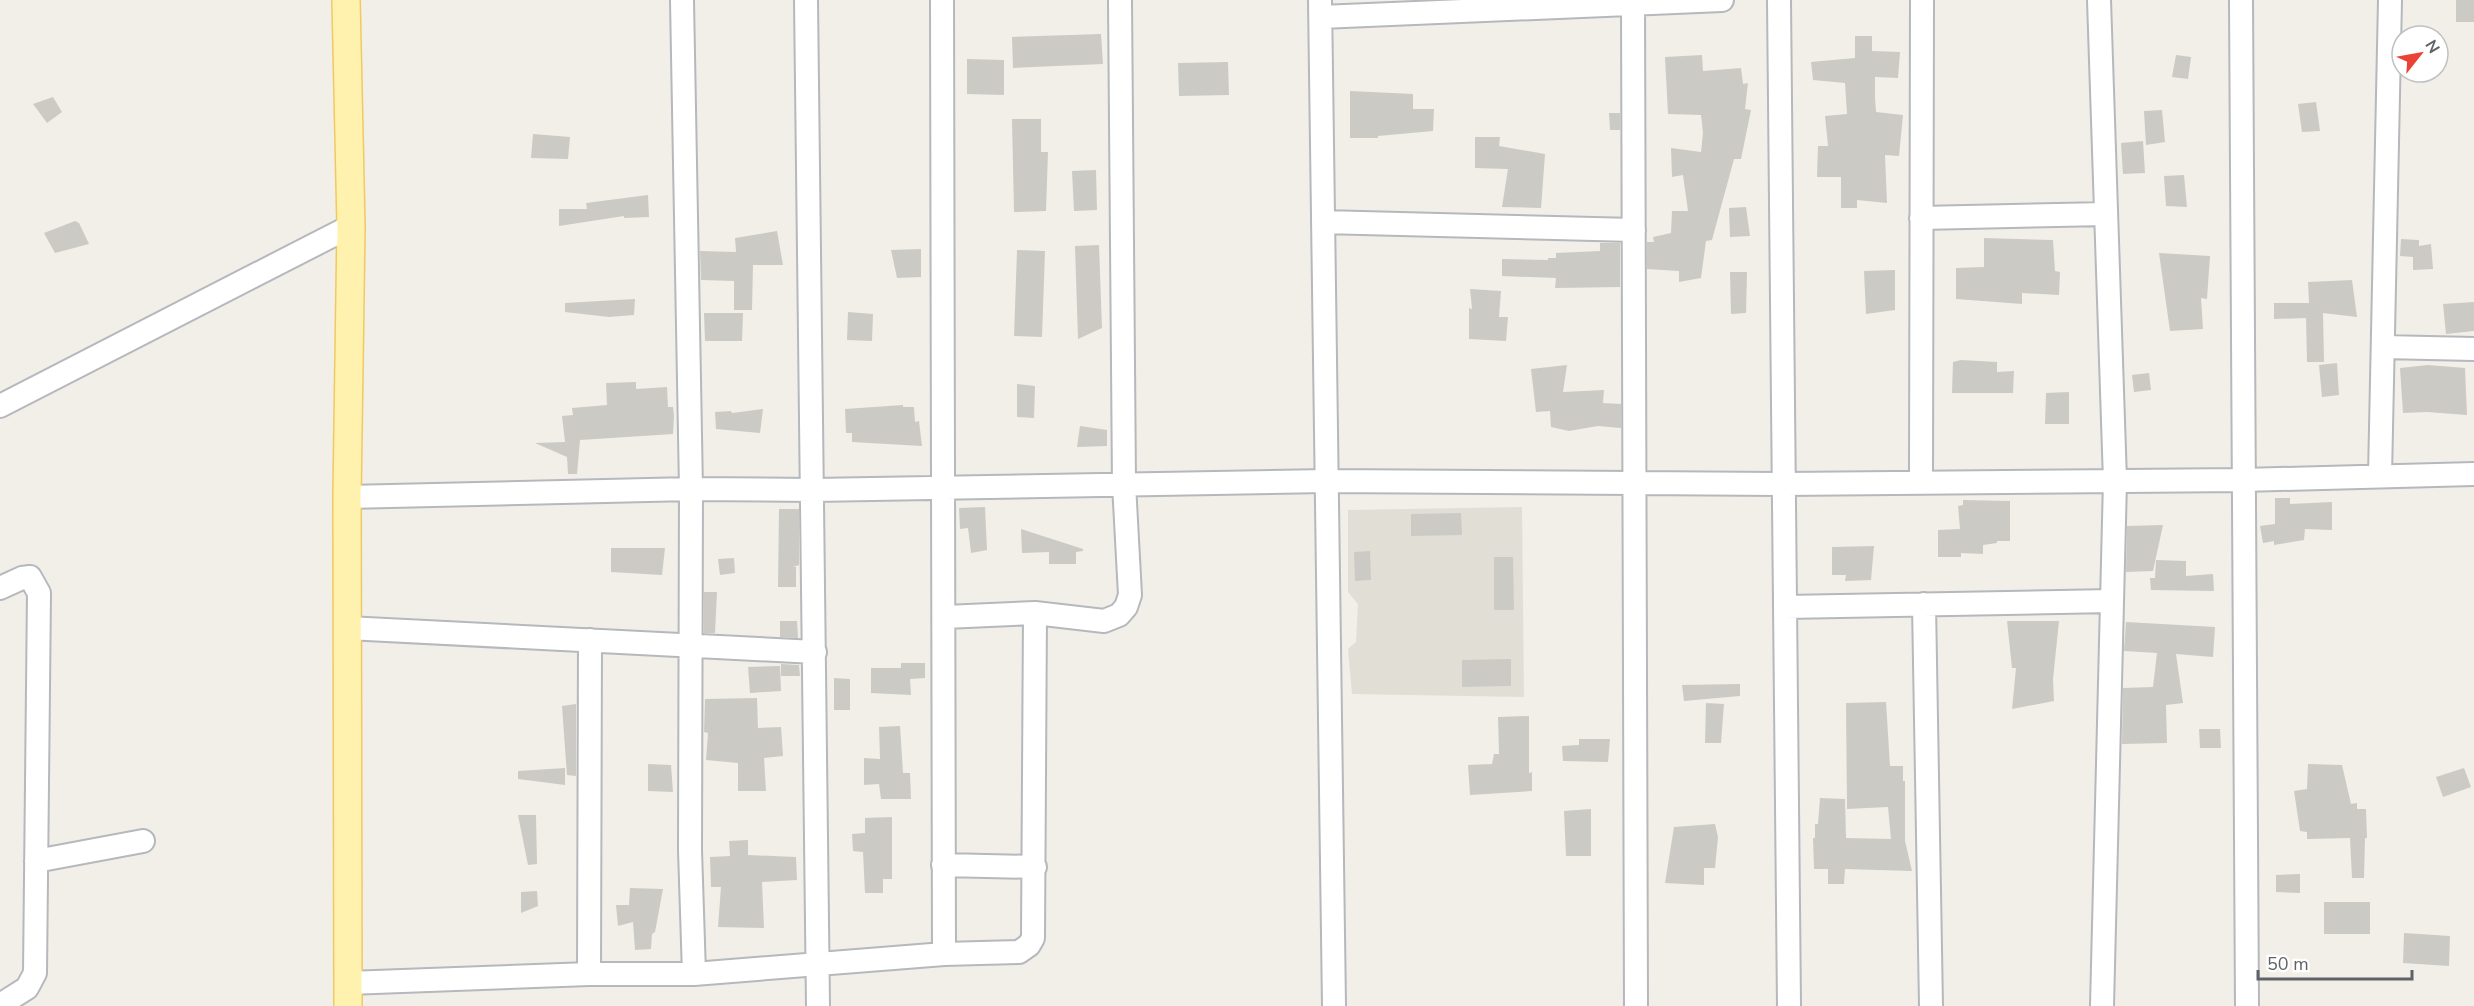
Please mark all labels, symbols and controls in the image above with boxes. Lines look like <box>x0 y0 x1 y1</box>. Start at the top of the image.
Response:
north arrow <box>2390 24 2450 84</box>
text: N <box>2419 36 2445 58</box>
scale bar <box>2258 943 2412 981</box>
text: 50 m <box>2267 952 2309 976</box>

